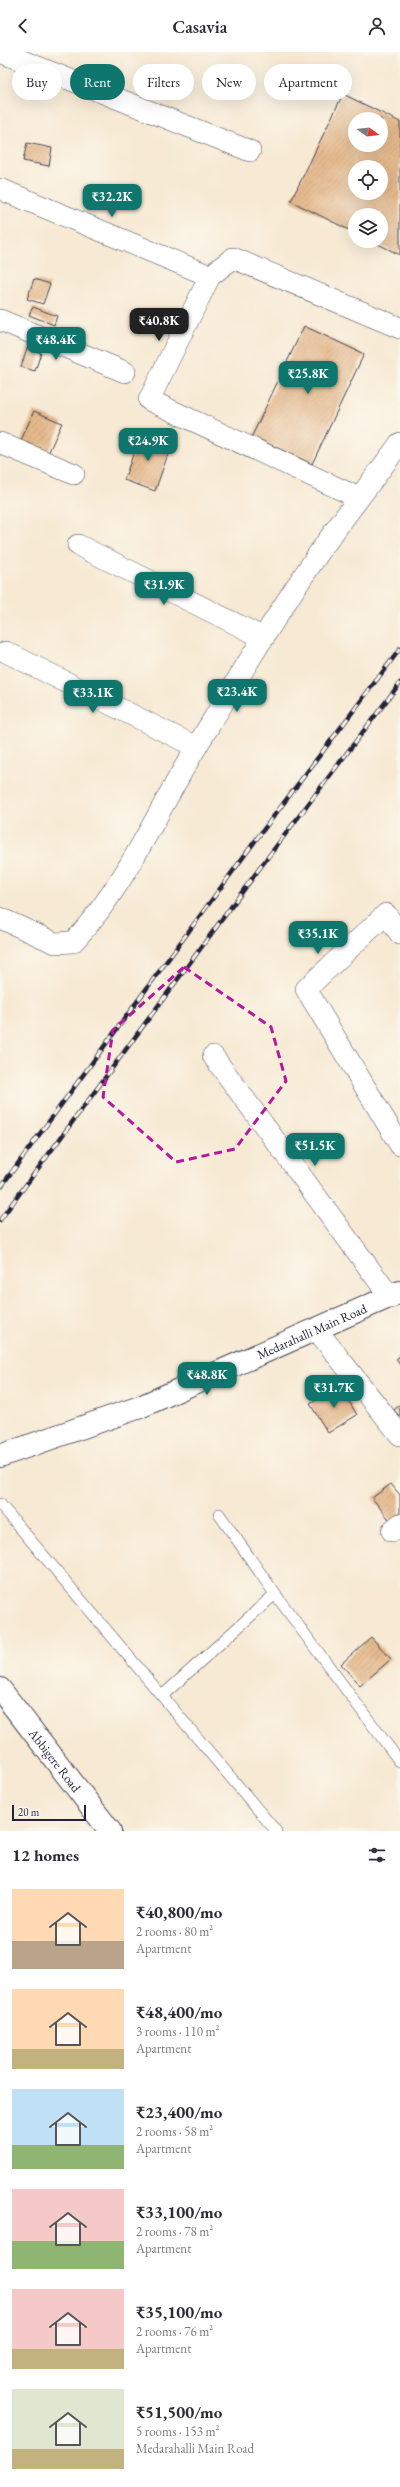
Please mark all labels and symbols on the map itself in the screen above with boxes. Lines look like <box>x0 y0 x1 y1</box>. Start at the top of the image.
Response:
north arrow <box>348 112 388 152</box>
pin: ₹32.2K <box>79 184 145 218</box>
pin: ₹40.8K <box>126 308 192 342</box>
pin: ₹48.4K <box>23 327 89 361</box>
pin: ₹25.8K <box>275 361 341 395</box>
pin: ₹24.9K <box>115 428 181 462</box>
pin: ₹31.9K <box>131 572 197 606</box>
pin: ₹23.4K <box>204 679 270 713</box>
pin: ₹33.1K <box>60 680 126 714</box>
pin: ₹35.1K <box>285 921 351 955</box>
pin: ₹51.5K <box>282 1133 348 1167</box>
street label: Medarahalli Main Road <box>254 1299 370 1363</box>
pin: ₹48.8K <box>174 1362 240 1396</box>
pin: ₹31.7K <box>301 1375 367 1409</box>
street label: Abbigere Road <box>25 1724 85 1796</box>
scale bar <box>12 1803 86 1822</box>

